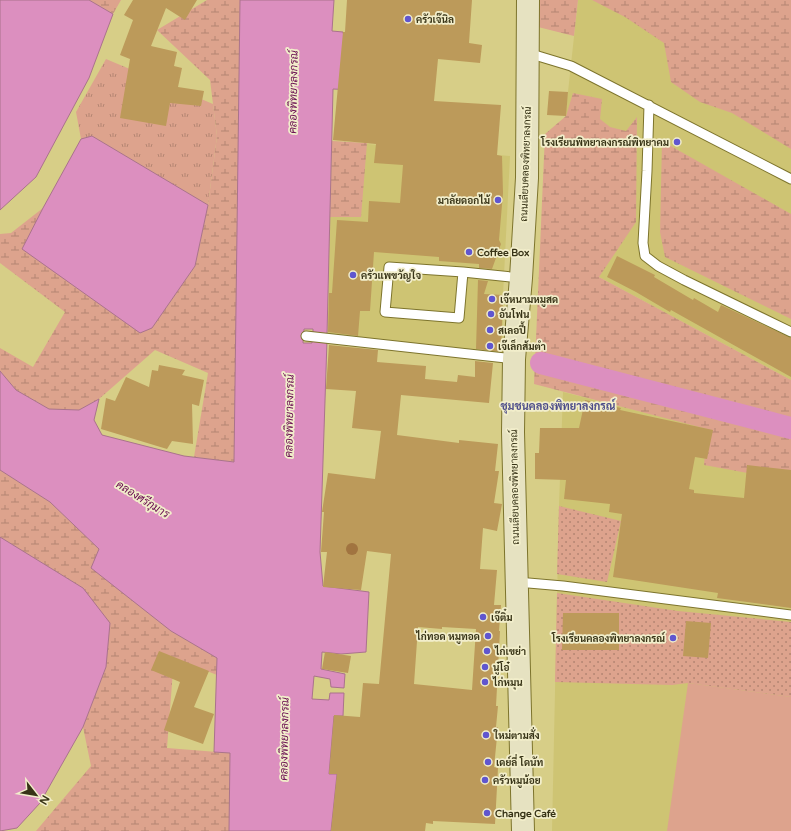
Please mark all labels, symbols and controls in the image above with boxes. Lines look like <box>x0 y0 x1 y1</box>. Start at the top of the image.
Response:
place label: ครัวเจ๊นิล <box>416 12 454 26</box>
marker: ครัวเจ๊นิล <box>403 14 413 24</box>
water label: คลองพิทยาลงกรณ์ <box>284 48 301 134</box>
street label: ถนนเลียบคลองพิทยาลงกรณ์ <box>516 106 534 222</box>
place label: โรงเรียนพิทยาลงกรณ์พิทยาคม <box>540 135 669 149</box>
marker: โรงเรียนพิทยาลงกรณ์พิทยาคม <box>672 137 682 147</box>
place label: มาลัยดอกไม้ <box>438 194 491 207</box>
marker: มาลัยดอกไม้ <box>493 195 503 205</box>
marker: Coffee Box <box>464 247 474 257</box>
place label: Coffee Box <box>477 247 530 259</box>
place label: ครัวแพขวัญใจ <box>361 269 422 282</box>
marker: ครัวแพขวัญใจ <box>348 270 358 280</box>
place label: เจ๊หนามหมูสด <box>500 292 558 307</box>
marker: เจ๊หนามหมูสด <box>487 294 497 304</box>
place label: อันโฟน <box>499 308 530 321</box>
marker: อันโฟน <box>486 309 496 319</box>
place label: สเลอปี้ <box>498 321 526 337</box>
marker: สเลอปี้ <box>485 325 495 335</box>
place label: เจ๊เล็กส้มตำ <box>498 339 546 353</box>
marker: เจ๊เล็กส้มตำ <box>485 341 495 351</box>
water label: คลองพิทยาลงกรณ์ <box>280 372 297 458</box>
district label: ชุมชนคลองพิทยาลงกรณ์ <box>500 398 616 414</box>
street label: ถนนเลียบคลองพิทยาลงกรณ์ <box>506 429 522 545</box>
water label: คลองศรีกุมาร <box>113 476 173 523</box>
place label: เจ๊ติ๋ม <box>491 608 513 624</box>
marker: เจ๊ติ๋ม <box>478 612 488 622</box>
place label: ไก่ทอด หมูทอด <box>415 630 480 644</box>
marker: ไก่ทอด หมูทอด <box>483 631 493 641</box>
place label: โรงเรียนคลองพิทยาลงกรณ์ <box>551 631 666 645</box>
marker: โรงเรียนคลองพิทยาลงกรณ์ <box>668 633 678 643</box>
place label: ไก่เขย่า <box>494 645 526 658</box>
marker: ไก่เขย่า <box>482 646 492 656</box>
place label: นู๋โอ๋ <box>493 661 511 675</box>
marker: นู๋โอ๋ <box>480 662 490 672</box>
place label: ไก่หมุน <box>492 676 523 690</box>
marker: ไก่หมุน <box>480 677 490 687</box>
water label: คลองพิทยาลงกรณ์ <box>275 695 292 781</box>
place label: ใหม่ตามสั่ง <box>493 727 540 742</box>
marker: ใหม่ตามสั่ง <box>481 730 491 740</box>
place label: เดย์ลี่ โดนัท <box>496 754 544 769</box>
marker: เดย์ลี่ โดนัท <box>483 757 493 767</box>
place label: ครัวหมูน้อย <box>493 774 541 788</box>
north arrow <box>16 775 56 815</box>
marker: ครัวหมูน้อย <box>480 775 490 785</box>
text: N <box>36 793 52 807</box>
marker: Change Café <box>482 808 492 818</box>
place label: Change Café <box>495 808 556 820</box>

